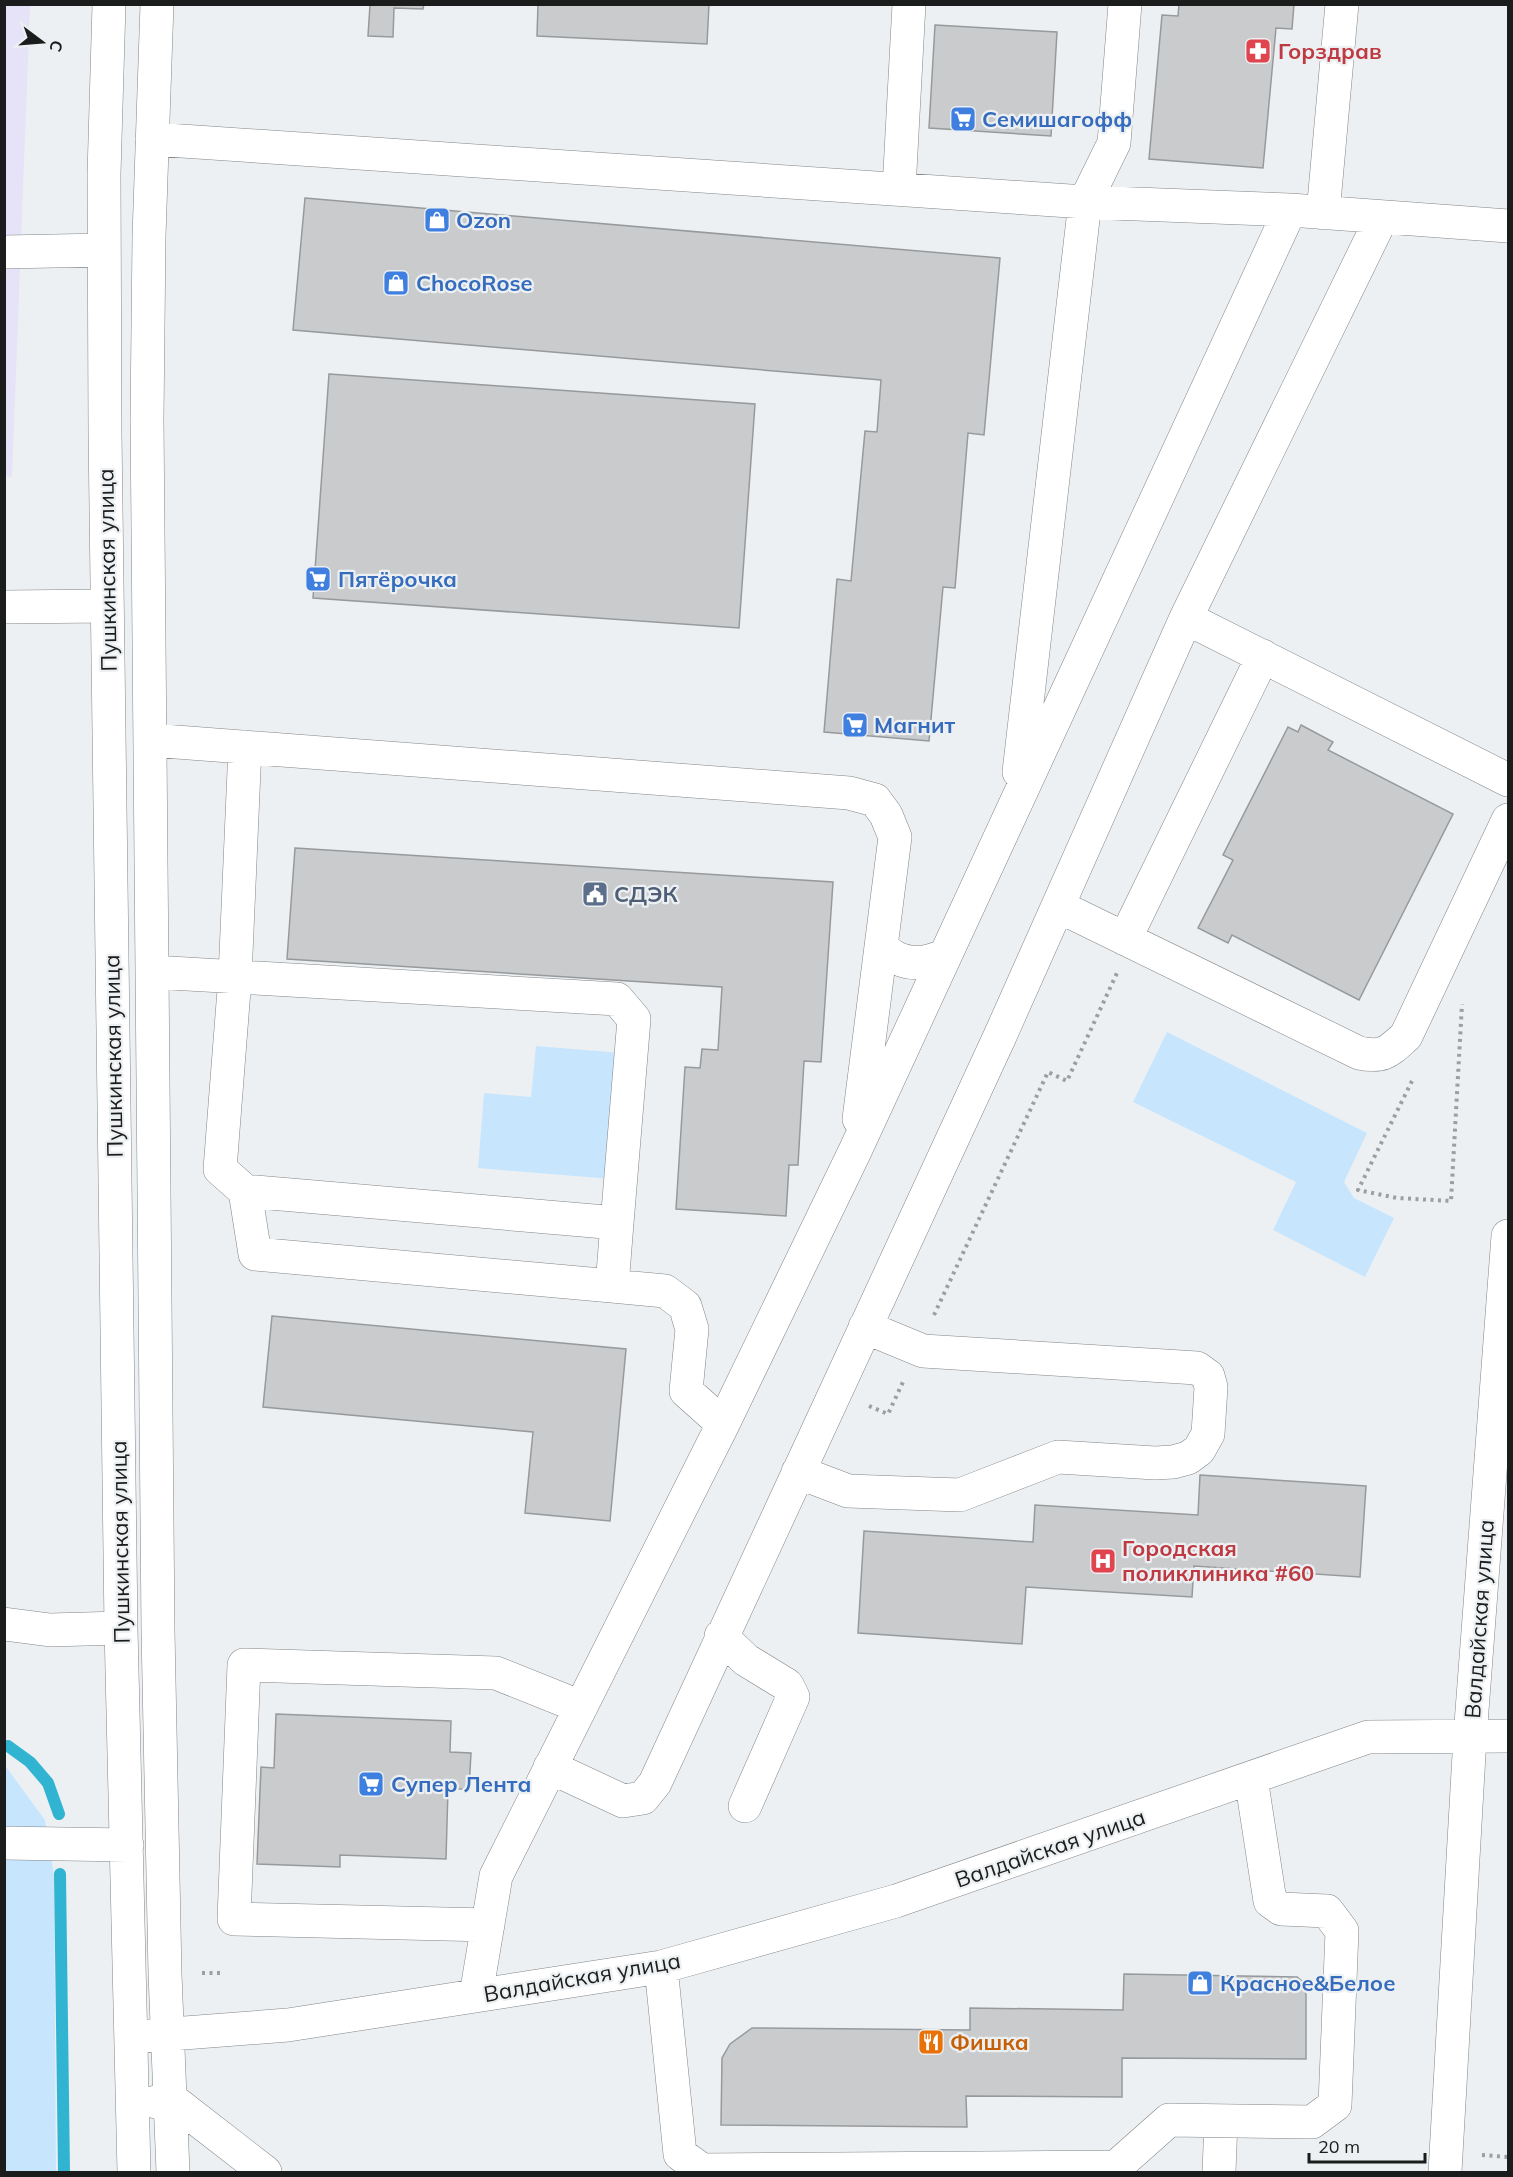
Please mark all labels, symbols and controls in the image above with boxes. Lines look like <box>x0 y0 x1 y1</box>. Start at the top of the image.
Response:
north arrow <box>12 12 72 72</box>
pharmacy icon: Горздрав <box>1243 36 1273 66</box>
place label: Горздрав <box>1278 37 1382 65</box>
text: С <box>45 38 68 54</box>
supermarket icon: Семишагофф <box>948 104 978 134</box>
place label: Семишагофф <box>982 105 1132 133</box>
shop icon: Ozon <box>422 205 452 235</box>
place label: Ozon <box>456 206 511 234</box>
shop icon: ChocoRose <box>381 268 411 298</box>
place label: ChocoRose <box>416 269 533 297</box>
street label: Пушкинская улица <box>91 468 123 672</box>
supermarket icon: Пятёрочка <box>303 564 333 594</box>
place label: Пятёрочка <box>338 565 457 593</box>
supermarket icon: Магнит <box>840 710 870 740</box>
place label: Магнит <box>874 711 955 739</box>
public building icon: СДЭК <box>580 879 610 909</box>
place label: СДЭК <box>614 880 678 908</box>
street label: Пушкинская улица <box>97 954 129 1158</box>
street label: Пушкинская улица <box>104 1440 136 1644</box>
street label: Валдайская улица <box>1458 1519 1500 1719</box>
place label: Городская поликлиника #60 <box>1122 1534 1314 1587</box>
hospital icon: Городская поликлиника #60 <box>1088 1546 1118 1576</box>
supermarket icon: Супер Лента <box>356 1769 386 1799</box>
place label: Супер Лента <box>391 1770 531 1798</box>
street label: Валдайская улица <box>951 1802 1149 1894</box>
street label: Валдайская улица <box>481 1946 683 2008</box>
shop icon: Красное&Белое <box>1185 1968 1215 1998</box>
place label: Красное&Белое <box>1220 1969 1396 1997</box>
restaurant icon: Фишка <box>916 2027 946 2057</box>
place label: Фишка <box>950 2028 1029 2056</box>
scale bar <box>1309 2126 1424 2164</box>
text: 20 m <box>1318 2135 1360 2158</box>

